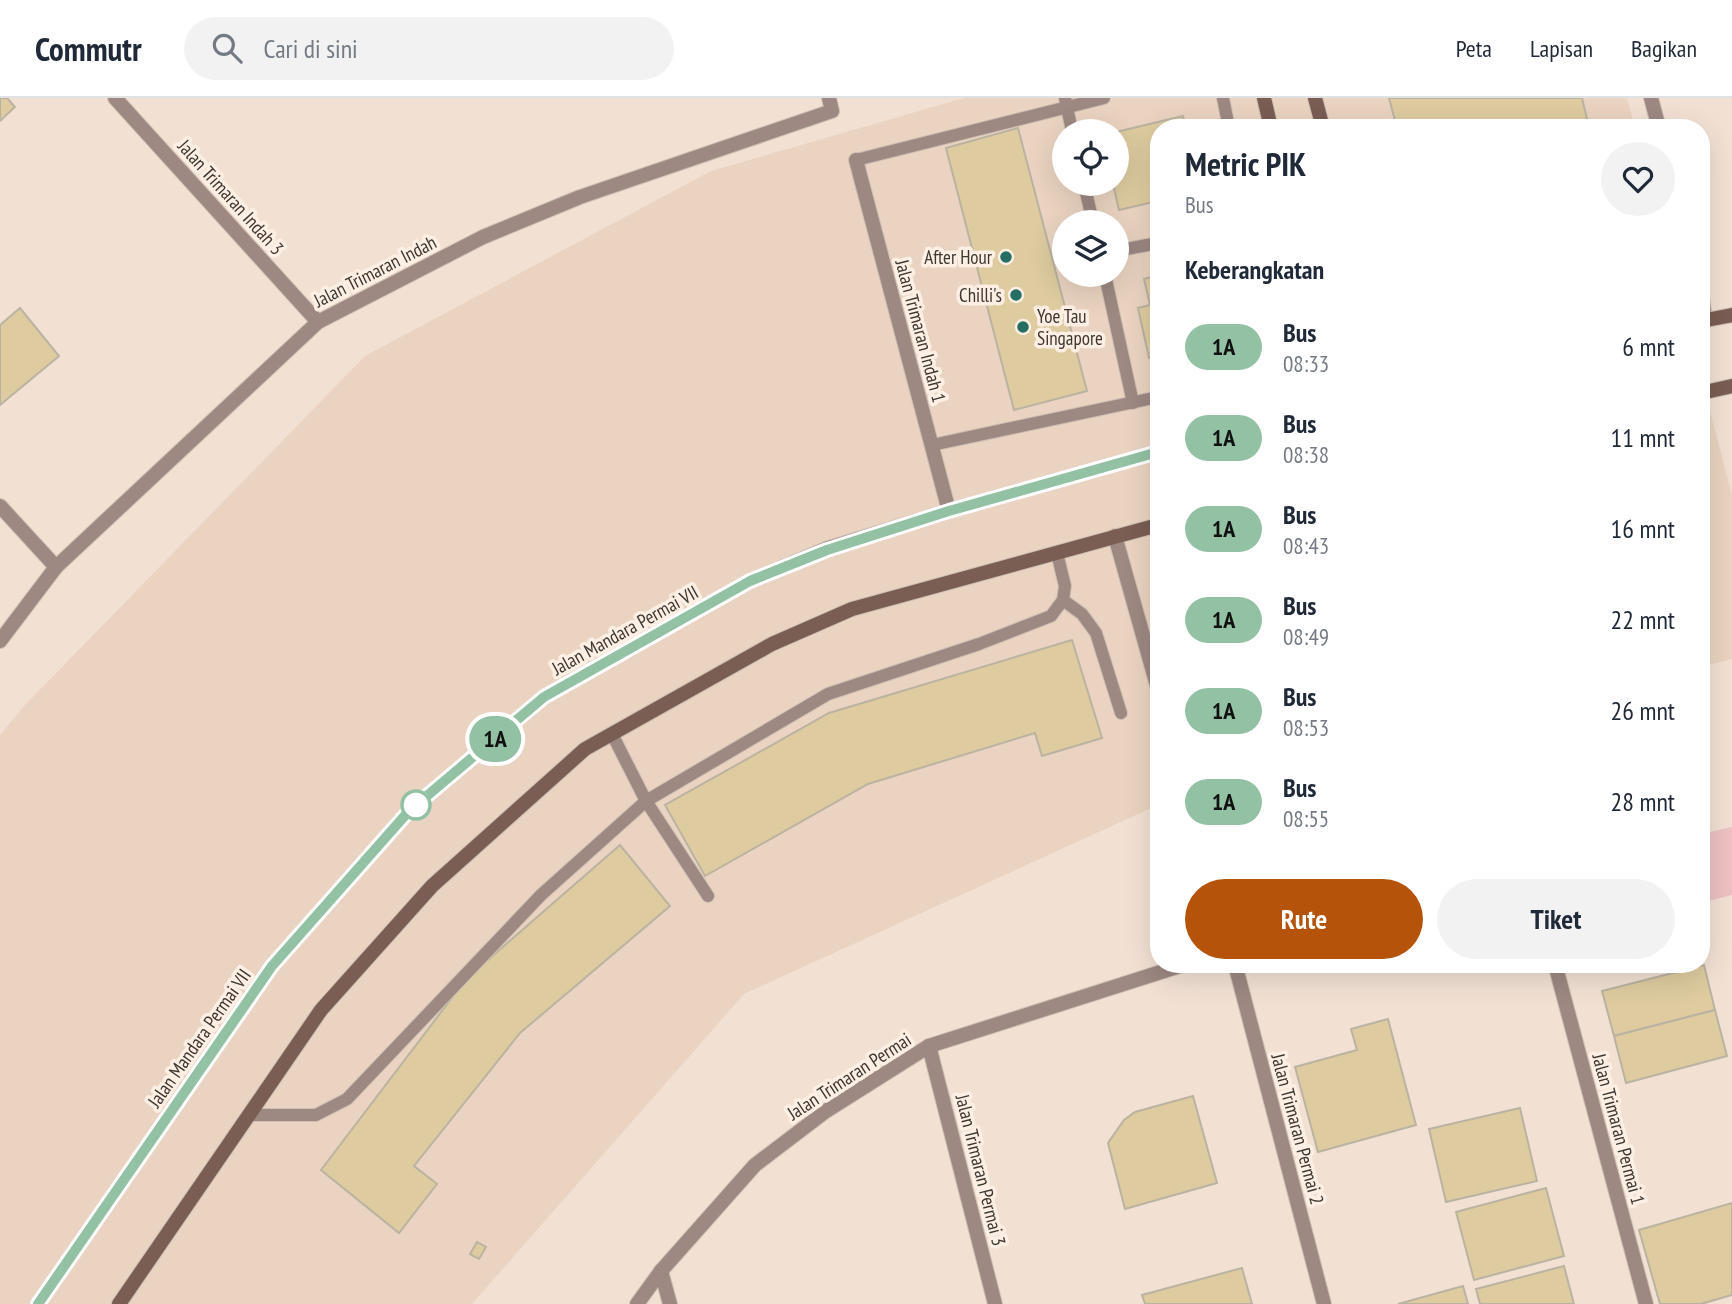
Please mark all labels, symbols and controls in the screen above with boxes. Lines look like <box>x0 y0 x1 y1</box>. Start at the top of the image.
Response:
search box <box>184 17 674 80</box>
text: Commutr <box>35 27 142 70</box>
icon: search <box>208 29 246 67</box>
text: Cari di sini <box>264 32 358 65</box>
text: Peta <box>1456 33 1492 64</box>
text: Lapisan <box>1530 33 1593 64</box>
text: Bagikan <box>1631 33 1697 64</box>
map controls <box>1052 119 1129 287</box>
button: locate <box>1052 119 1129 196</box>
street label: Jalan Trimaran Indah 3 <box>172 134 289 260</box>
text: Metric PIK <box>1185 142 1306 185</box>
button: heart <box>1601 142 1675 216</box>
text: Bus <box>1185 190 1214 219</box>
button: layers <box>1052 210 1129 287</box>
street label: Jalan Trimaran Indah <box>309 230 440 313</box>
place label: After Hour <box>924 245 993 269</box>
marker: After Hour <box>998 249 1014 265</box>
text: Keberangkatan <box>1185 253 1324 286</box>
street label: Jalan Trimaran Indah 1 <box>890 256 952 405</box>
place label: Chilli's <box>959 283 1002 307</box>
marker: Chilli's <box>1008 287 1024 303</box>
place label: Yoe Tau Singapore <box>1037 304 1103 350</box>
text: Bus <box>1283 316 1316 349</box>
marker: Yoe Tau Singapore <box>1015 319 1031 335</box>
text: 6 mnt <box>1622 330 1675 363</box>
text: 1A <box>1212 331 1235 362</box>
text: 08:33 <box>1283 349 1329 378</box>
text: Bus <box>1283 407 1316 440</box>
text: 11 mnt <box>1611 421 1675 454</box>
text: 1A <box>1212 422 1235 453</box>
text: 08:38 <box>1283 440 1329 469</box>
text: Bus <box>1283 498 1316 531</box>
text: 16 mnt <box>1611 512 1675 545</box>
text: 1A <box>1212 513 1235 544</box>
text: 08:43 <box>1283 531 1329 560</box>
street label: Jalan Mandara Permai VII <box>547 580 702 681</box>
text: Bus <box>1283 589 1316 622</box>
text: 22 mnt <box>1611 603 1675 636</box>
text: 1A <box>1212 604 1235 635</box>
text: 08:49 <box>1283 622 1329 651</box>
text: Bus <box>1283 680 1316 713</box>
text: 26 mnt <box>1611 694 1675 727</box>
text: 1A <box>1212 695 1235 726</box>
text: 08:53 <box>1283 713 1329 742</box>
line badge: 1A <box>463 716 526 762</box>
text: 1A <box>483 723 507 754</box>
text: Bus <box>1283 771 1316 804</box>
text: 28 mnt <box>1611 785 1675 818</box>
text: 1A <box>1212 786 1235 817</box>
unlabelled marker <box>401 790 431 820</box>
text: 08:55 <box>1283 804 1329 833</box>
button: Rute <box>1185 879 1423 959</box>
button: Tiket <box>1437 879 1675 959</box>
street label: Jalan Mandara Permai VII <box>142 964 256 1113</box>
street label: Jalan Trimaran Permai <box>782 1027 915 1125</box>
street label: Jalan Trimaran Permai 2 <box>1266 1050 1330 1207</box>
street label: Jalan Trimaran Permai 1 <box>1587 1050 1651 1207</box>
street label: Jalan Trimaran Permai 3 <box>950 1091 1011 1248</box>

